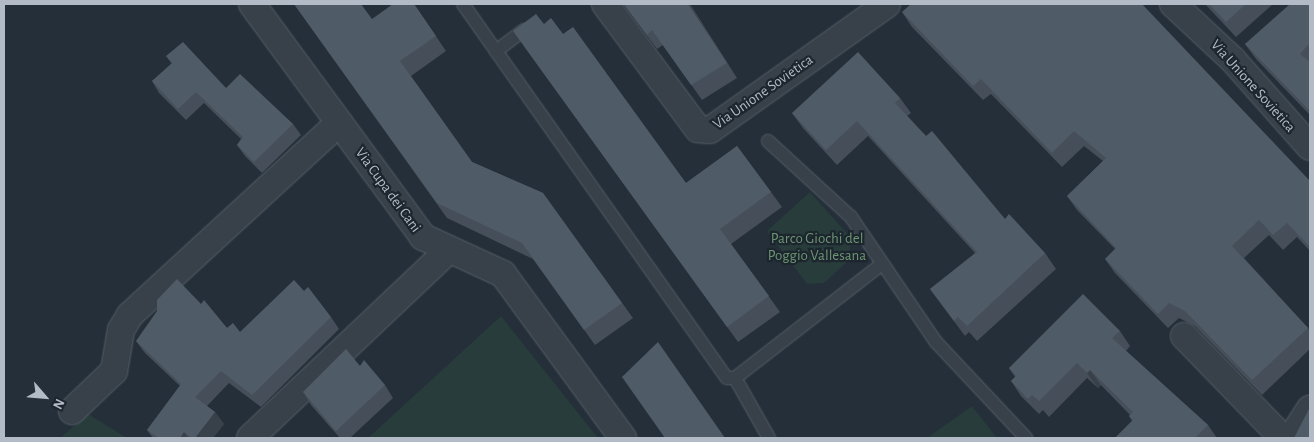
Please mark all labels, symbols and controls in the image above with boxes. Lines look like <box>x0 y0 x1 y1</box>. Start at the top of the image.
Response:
street label: Via Unione Sovietica <box>1207 36 1299 136</box>
street label: Via Unione Sovietica <box>709 51 817 133</box>
street label: Via Cupa dei Cani <box>351 144 425 236</box>
park label: Parco Giochi del Poggio Vallesana <box>768 229 866 264</box>
north arrow <box>20 372 70 422</box>
text: N <box>50 396 67 411</box>

